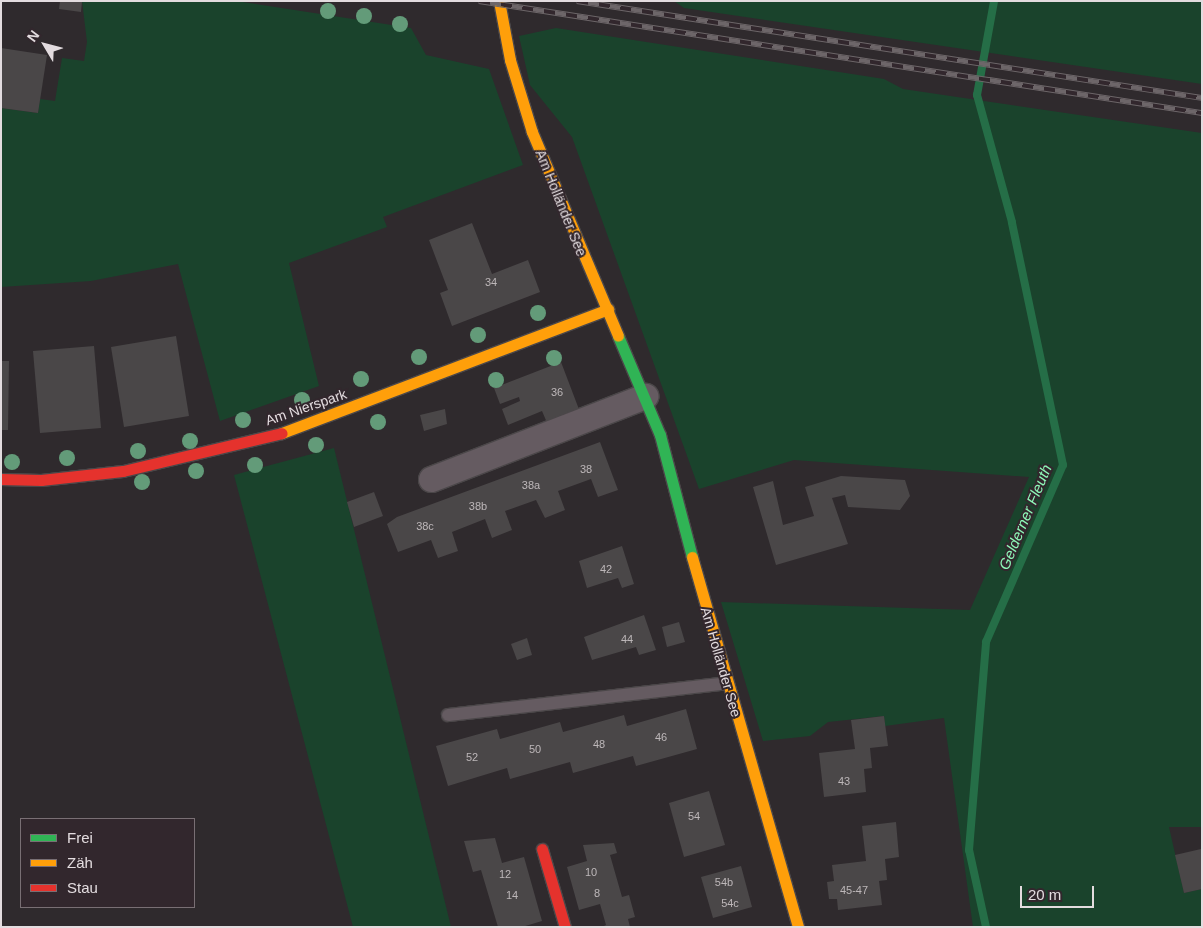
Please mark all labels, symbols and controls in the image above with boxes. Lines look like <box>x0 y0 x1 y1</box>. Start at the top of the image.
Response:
north arrow <box>20 20 70 70</box>
text: N <box>24 27 42 45</box>
street label: Am Holländer See <box>532 147 590 259</box>
house number: 34 <box>485 275 497 289</box>
street label: Am Nierspark <box>263 385 349 429</box>
house number: 36 <box>551 385 563 399</box>
house number: 38 <box>580 462 592 476</box>
water label: Gelderner Fleuth <box>995 462 1055 572</box>
house number: 38a <box>522 478 540 492</box>
house number: 38b <box>469 499 487 513</box>
house number: 38c <box>416 519 434 533</box>
house number: 42 <box>600 562 612 576</box>
street label: Am Holländer See <box>697 605 745 719</box>
house number: 44 <box>621 632 633 646</box>
house number: 46 <box>655 730 667 744</box>
house number: 48 <box>593 737 605 751</box>
house number: 50 <box>529 742 541 756</box>
house number: 52 <box>466 750 478 764</box>
house number: 43 <box>838 774 850 788</box>
house number: 54 <box>688 809 700 823</box>
legend <box>20 818 195 908</box>
text: Frei <box>67 829 93 846</box>
text: Zäh <box>67 854 93 871</box>
house number: 10 <box>585 865 597 879</box>
house number: 12 <box>499 867 511 881</box>
house number: 54b <box>715 875 733 889</box>
scale bar <box>1023 876 1097 908</box>
text: Stau <box>67 879 98 896</box>
house number: 45-47 <box>840 883 868 897</box>
house number: 8 <box>594 886 600 900</box>
text: 20 m <box>1028 886 1061 903</box>
house number: 14 <box>506 888 518 902</box>
house number: 54c <box>721 896 739 910</box>

